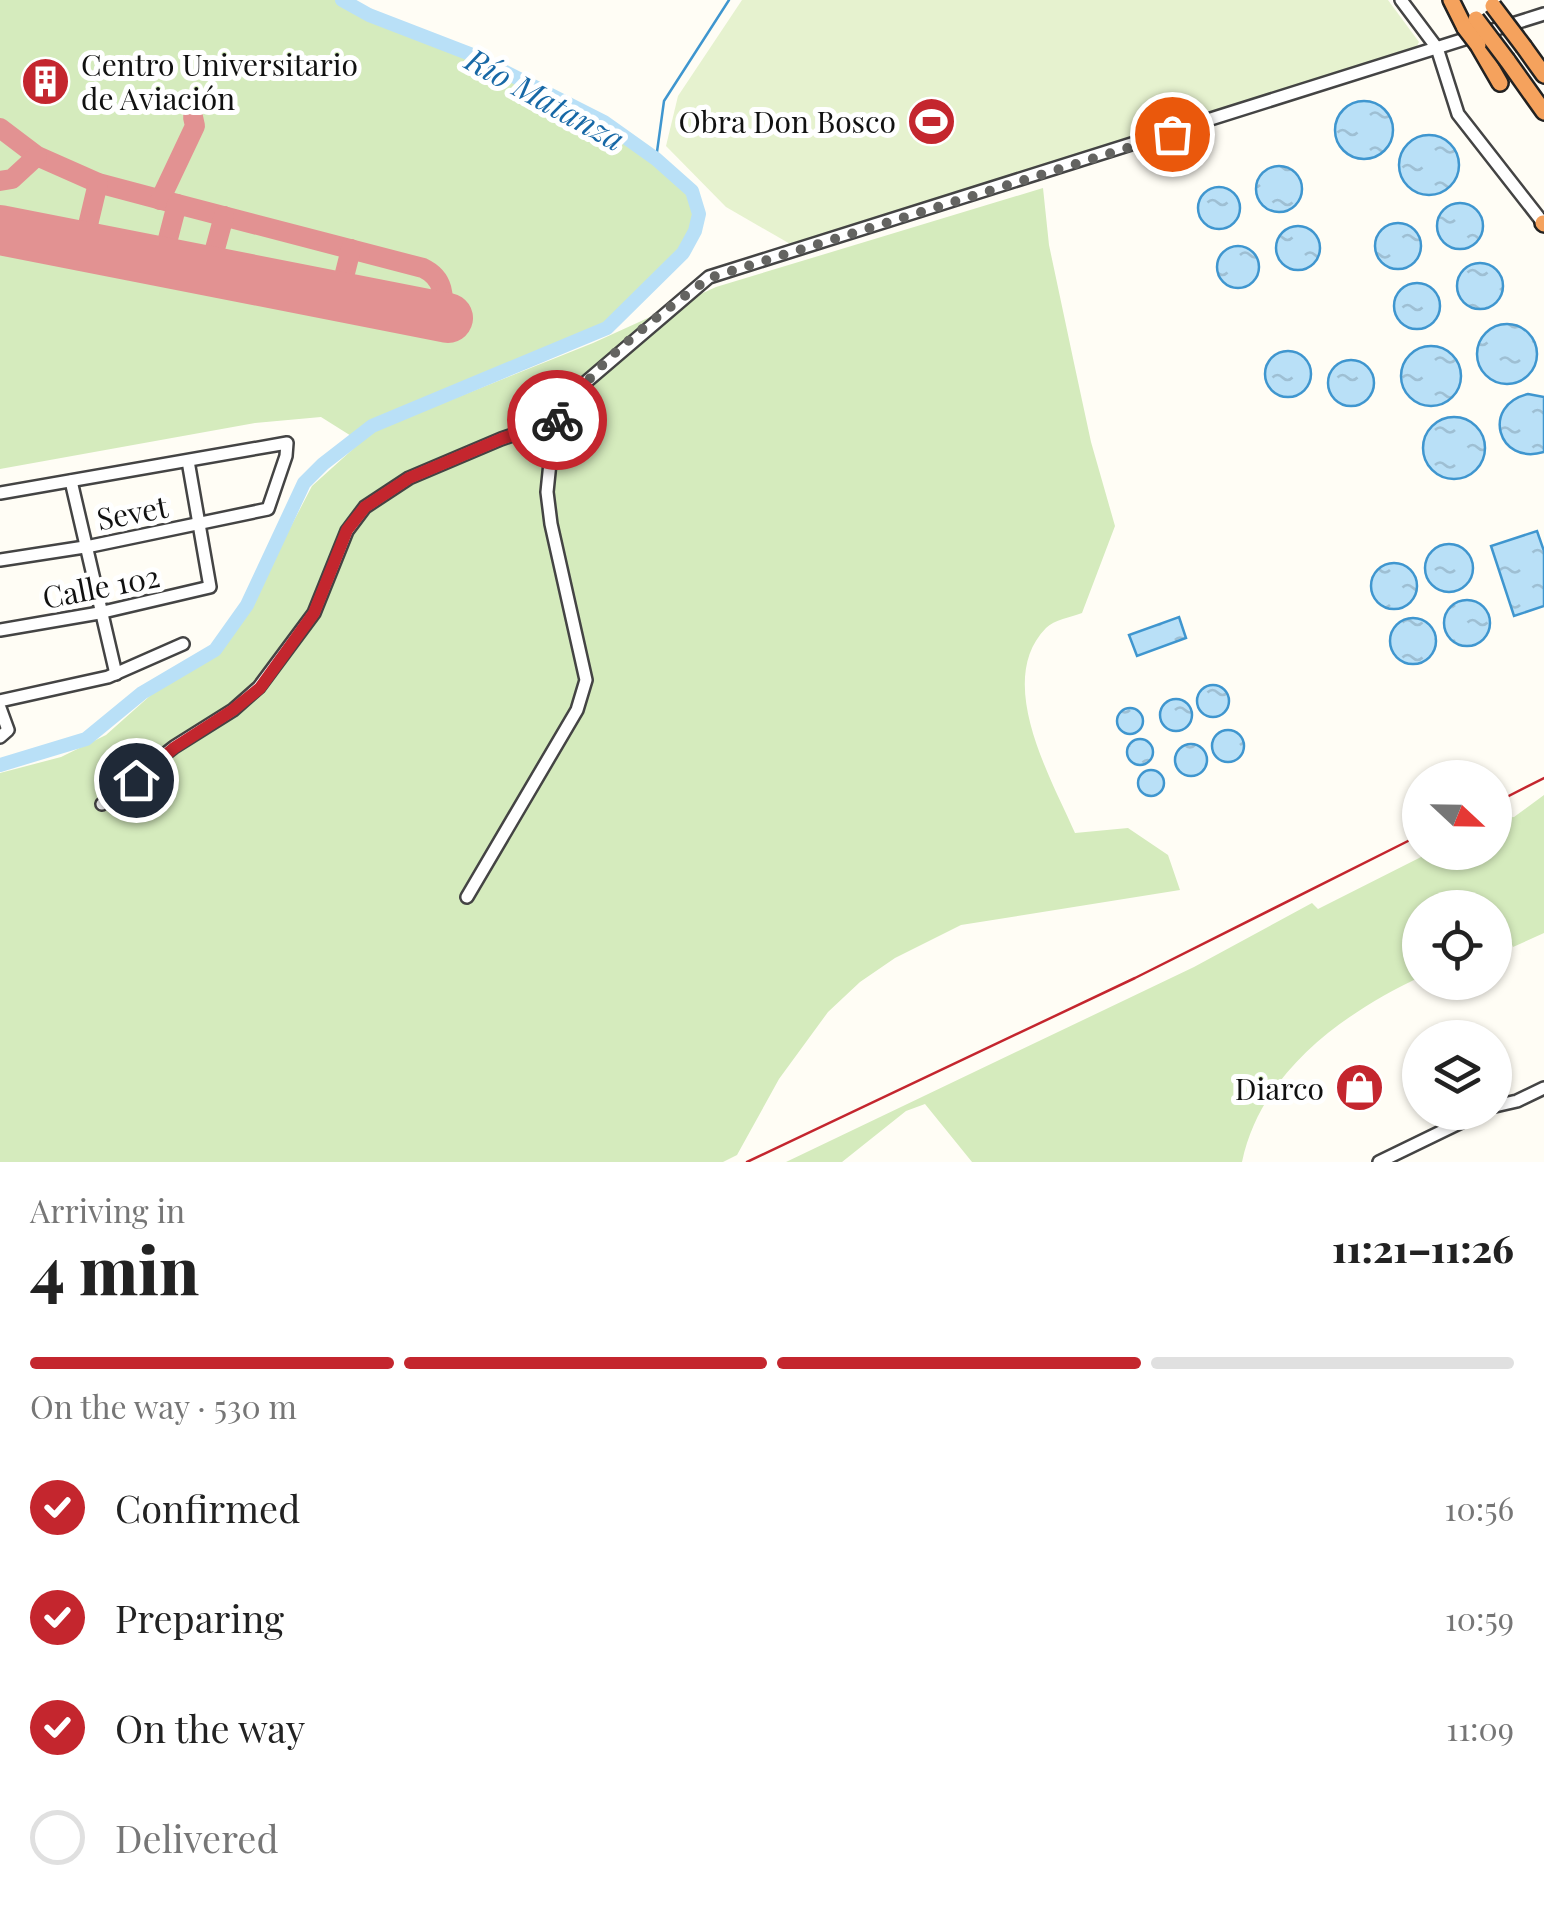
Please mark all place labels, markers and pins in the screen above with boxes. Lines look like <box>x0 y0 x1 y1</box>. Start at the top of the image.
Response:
place label: Centro Universitario de Aviación <box>81 44 358 118</box>
building icon: Centro Universitario de Aviación <box>20 55 72 107</box>
pin <box>1130 92 1215 177</box>
sports icon: Obra Don Bosco <box>905 95 957 147</box>
place label: Obra Don Bosco <box>678 101 896 141</box>
pin <box>94 738 179 823</box>
shop icon: Diarco <box>1333 1062 1385 1114</box>
place label: Diarco <box>1235 1068 1324 1108</box>

